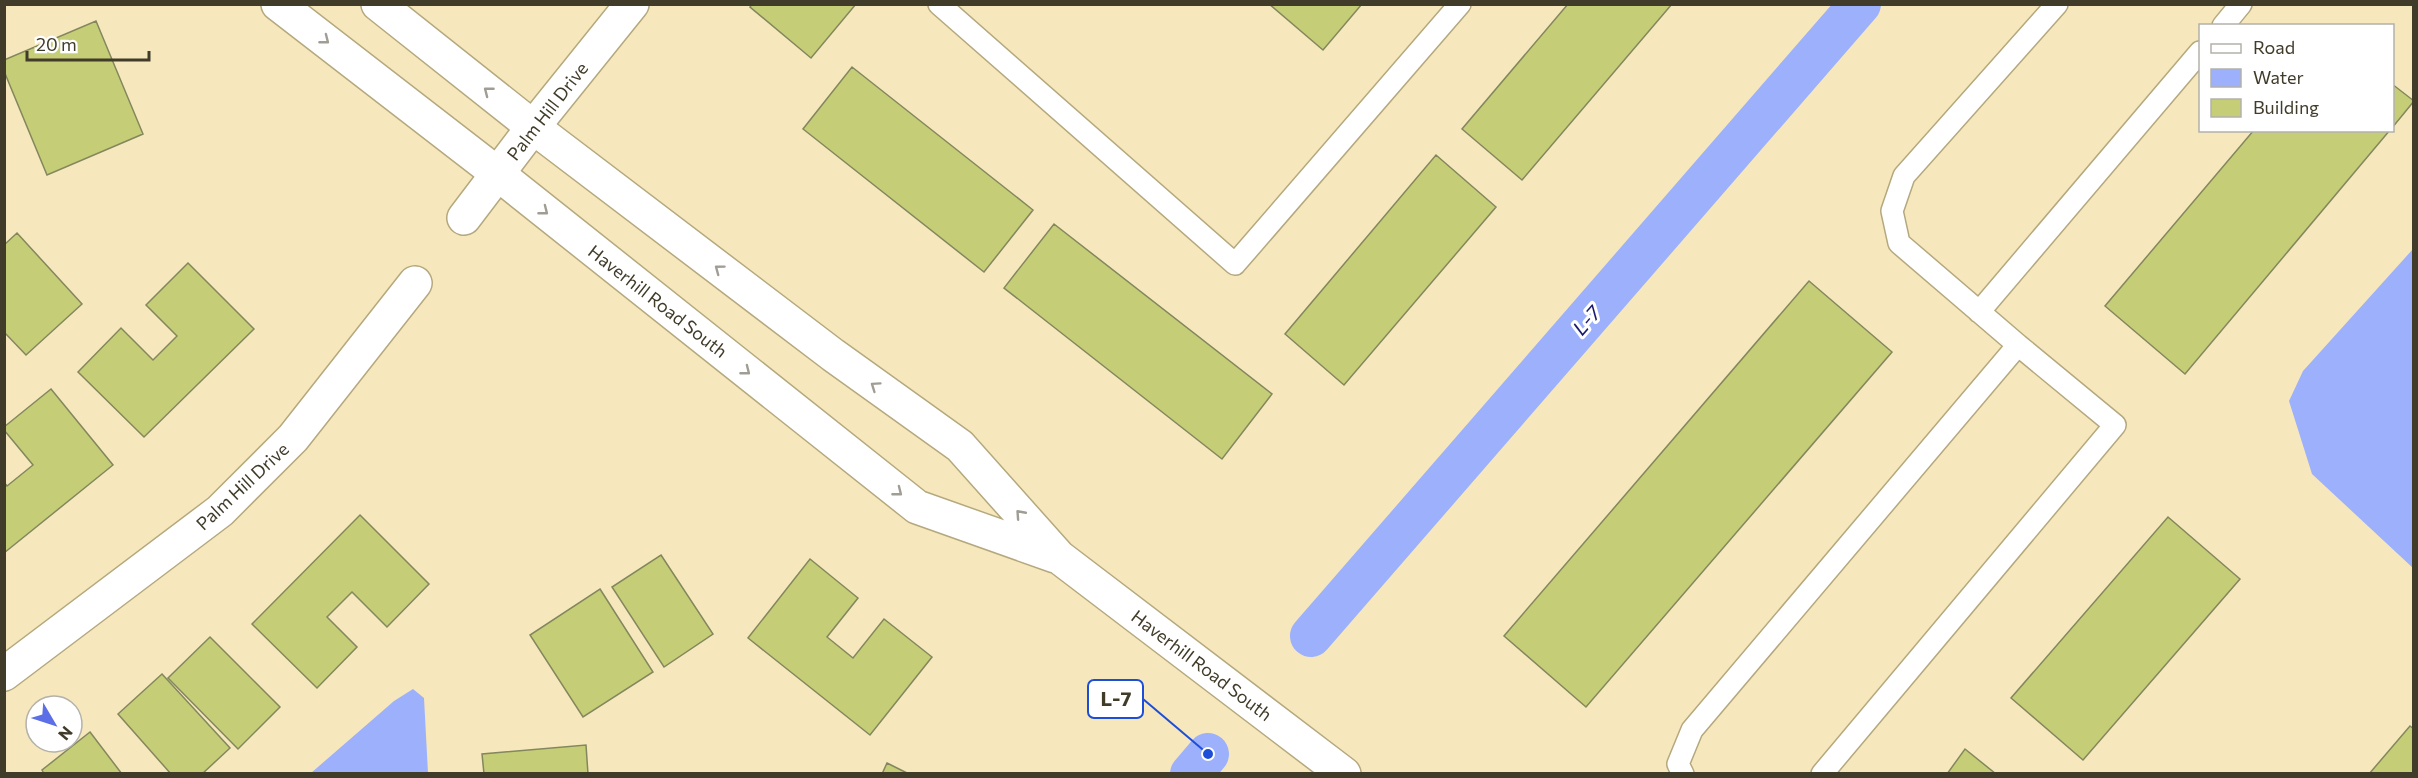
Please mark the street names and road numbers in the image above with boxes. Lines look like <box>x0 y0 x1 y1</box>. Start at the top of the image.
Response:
street label: Palm Hill Drive <box>502 57 592 165</box>
street label: Haverhill Road South <box>584 240 732 362</box>
street label: Palm Hill Drive <box>191 437 293 535</box>
street label: Haverhill Road South <box>1127 605 1277 725</box>

